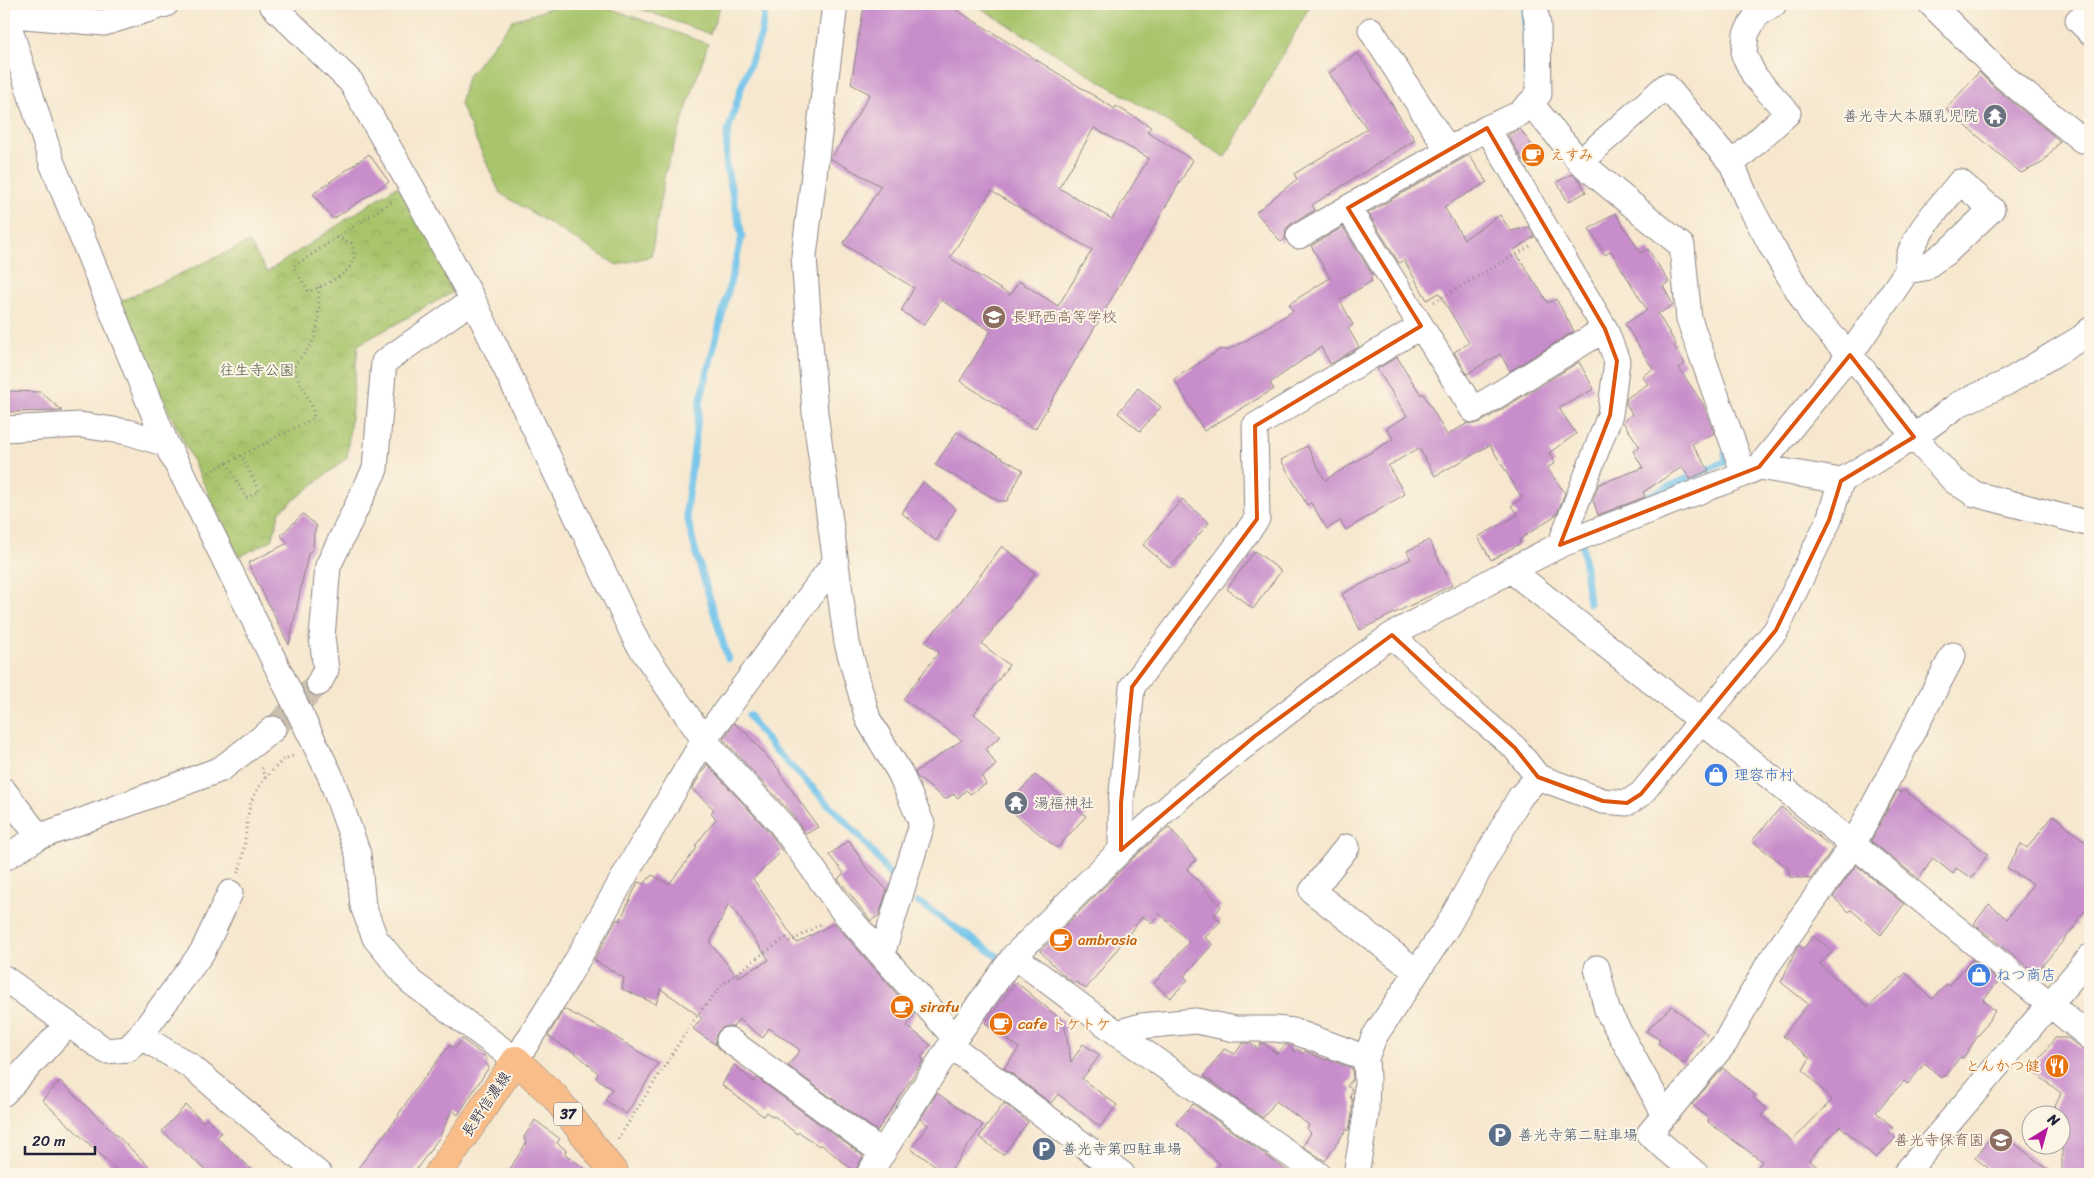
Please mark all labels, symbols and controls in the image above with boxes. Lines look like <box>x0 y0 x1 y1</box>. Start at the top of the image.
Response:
place label: 善光寺大本願乳児院 <box>1843 103 1978 129</box>
temple icon: 善光寺大本願乳児院 <box>1982 103 2008 129</box>
cafe icon: えすみ <box>1520 142 1546 168</box>
place label: えすみ <box>1550 142 1593 168</box>
school or university icon: 長野西高等学校 <box>981 304 1007 330</box>
place label: 長野西高等学校 <box>1012 304 1117 330</box>
park label: 往生寺公園 <box>219 357 295 383</box>
shop icon: 理容市村 <box>1703 762 1729 788</box>
place label: 理容市村 <box>1734 762 1794 788</box>
temple icon: 湯福神社 <box>1003 790 1029 816</box>
place label: 湯福神社 <box>1034 790 1094 816</box>
cafe icon: ambrosia <box>1048 927 1074 953</box>
place label: ambrosia <box>1078 927 1138 953</box>
shop icon: ねつ商店 <box>1966 962 1992 988</box>
place label: ねつ商店 <box>1996 962 2056 988</box>
cafe icon: sirafu <box>889 994 915 1020</box>
place label: sirafu <box>919 994 959 1020</box>
cafe icon: cafe トケトケ <box>988 1011 1014 1037</box>
place label: cafe トケトケ <box>1018 1011 1111 1037</box>
place label: とんかつ健 <box>1965 1053 2040 1079</box>
restaurant icon: とんかつ健 <box>2044 1053 2070 1079</box>
street label: 長野信濃線 <box>454 1066 518 1142</box>
road number: 37 <box>554 1102 582 1126</box>
north arrow <box>2022 1106 2072 1156</box>
text: N <box>2041 1107 2065 1133</box>
parking icon: 善光寺第二駐車場 <box>1487 1122 1513 1148</box>
place label: 善光寺第二駐車場 <box>1518 1122 1638 1148</box>
scale bar <box>25 1123 95 1155</box>
place label: 善光寺保育園 <box>1894 1127 1984 1153</box>
school or university icon: 善光寺保育園 <box>1988 1127 2014 1153</box>
text: 20 m <box>32 1128 66 1154</box>
parking icon: 善光寺第四駐車場 <box>1031 1136 1057 1162</box>
place label: 善光寺第四駐車場 <box>1062 1136 1182 1162</box>

